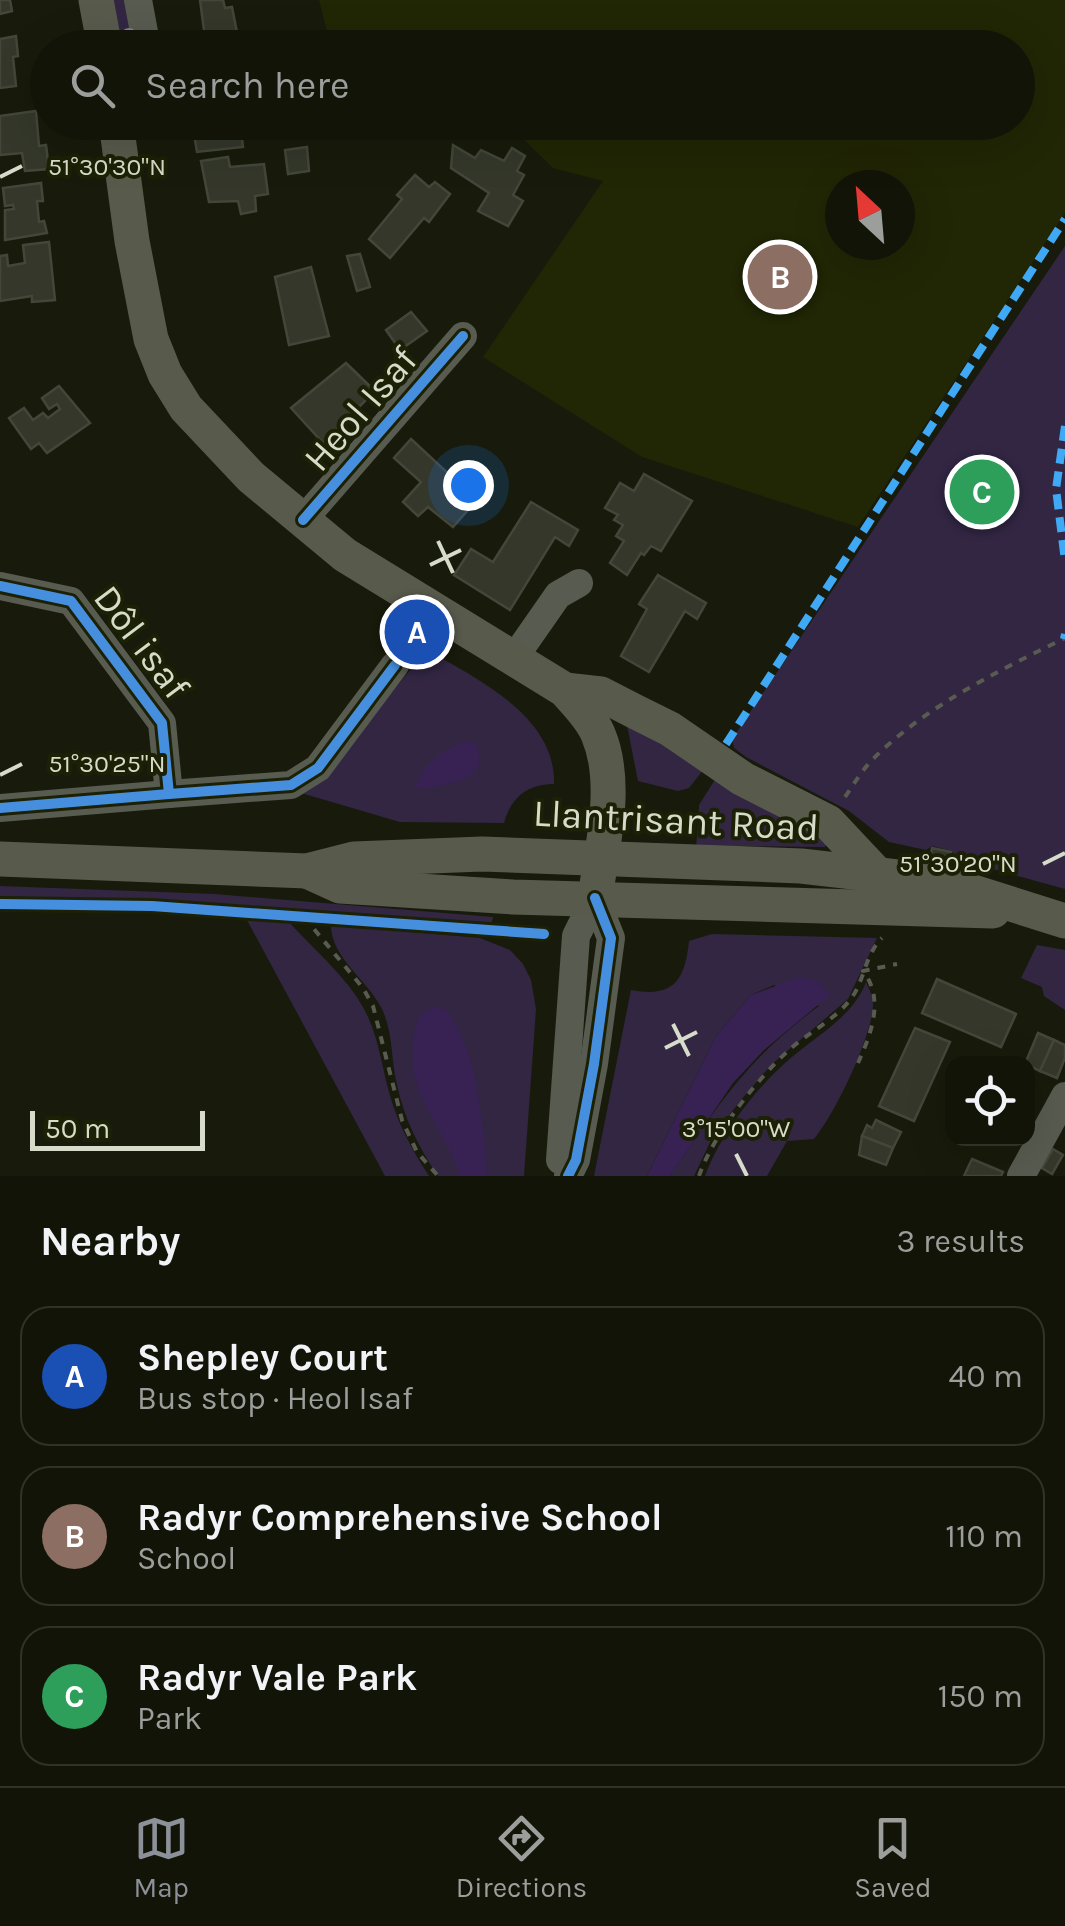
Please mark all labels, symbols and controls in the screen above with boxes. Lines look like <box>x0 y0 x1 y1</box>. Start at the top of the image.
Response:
search box <box>30 30 1035 140</box>
icon: search <box>65 58 120 113</box>
text: Search here <box>145 63 349 108</box>
text: 51°30'30"N <box>48 152 166 181</box>
north arrow <box>825 170 915 260</box>
pin: B <box>748 240 812 314</box>
street label: Heol Isaf <box>294 337 427 481</box>
pin: C <box>950 454 1014 530</box>
your location <box>443 460 494 511</box>
street label: Dôl isaf <box>84 577 200 709</box>
pin: A <box>384 594 450 670</box>
text: 51°30'25"N <box>48 749 166 778</box>
street label: Llantrisant Road <box>532 791 820 850</box>
text: 51°30'20"N <box>899 849 1017 878</box>
map controls <box>945 1056 1035 1146</box>
button: locate <box>945 1056 1035 1146</box>
scale bar <box>30 1106 205 1150</box>
text: 50 m <box>45 1112 110 1145</box>
text: 3°15'00"W <box>682 1114 790 1143</box>
text: Nearby <box>40 1216 180 1266</box>
text: 3 results <box>897 1223 1025 1260</box>
text: Shepley Court <box>137 1335 388 1380</box>
text: A <box>64 1358 85 1395</box>
text: 40 m <box>949 1358 1023 1395</box>
text: Bus stop · Heol Isaf <box>137 1380 413 1417</box>
text: Radyr Comprehensive School <box>137 1495 663 1540</box>
text: B <box>64 1518 85 1555</box>
text: 110 m <box>945 1518 1023 1555</box>
text: School <box>137 1540 236 1577</box>
text: Radyr Vale Park <box>137 1655 417 1700</box>
text: C <box>64 1678 85 1715</box>
text: 150 m <box>938 1678 1023 1715</box>
text: Park <box>137 1700 202 1737</box>
tab: Map <box>133 1811 189 1904</box>
tab: Directions <box>456 1811 587 1904</box>
tab: Saved <box>854 1811 932 1904</box>

